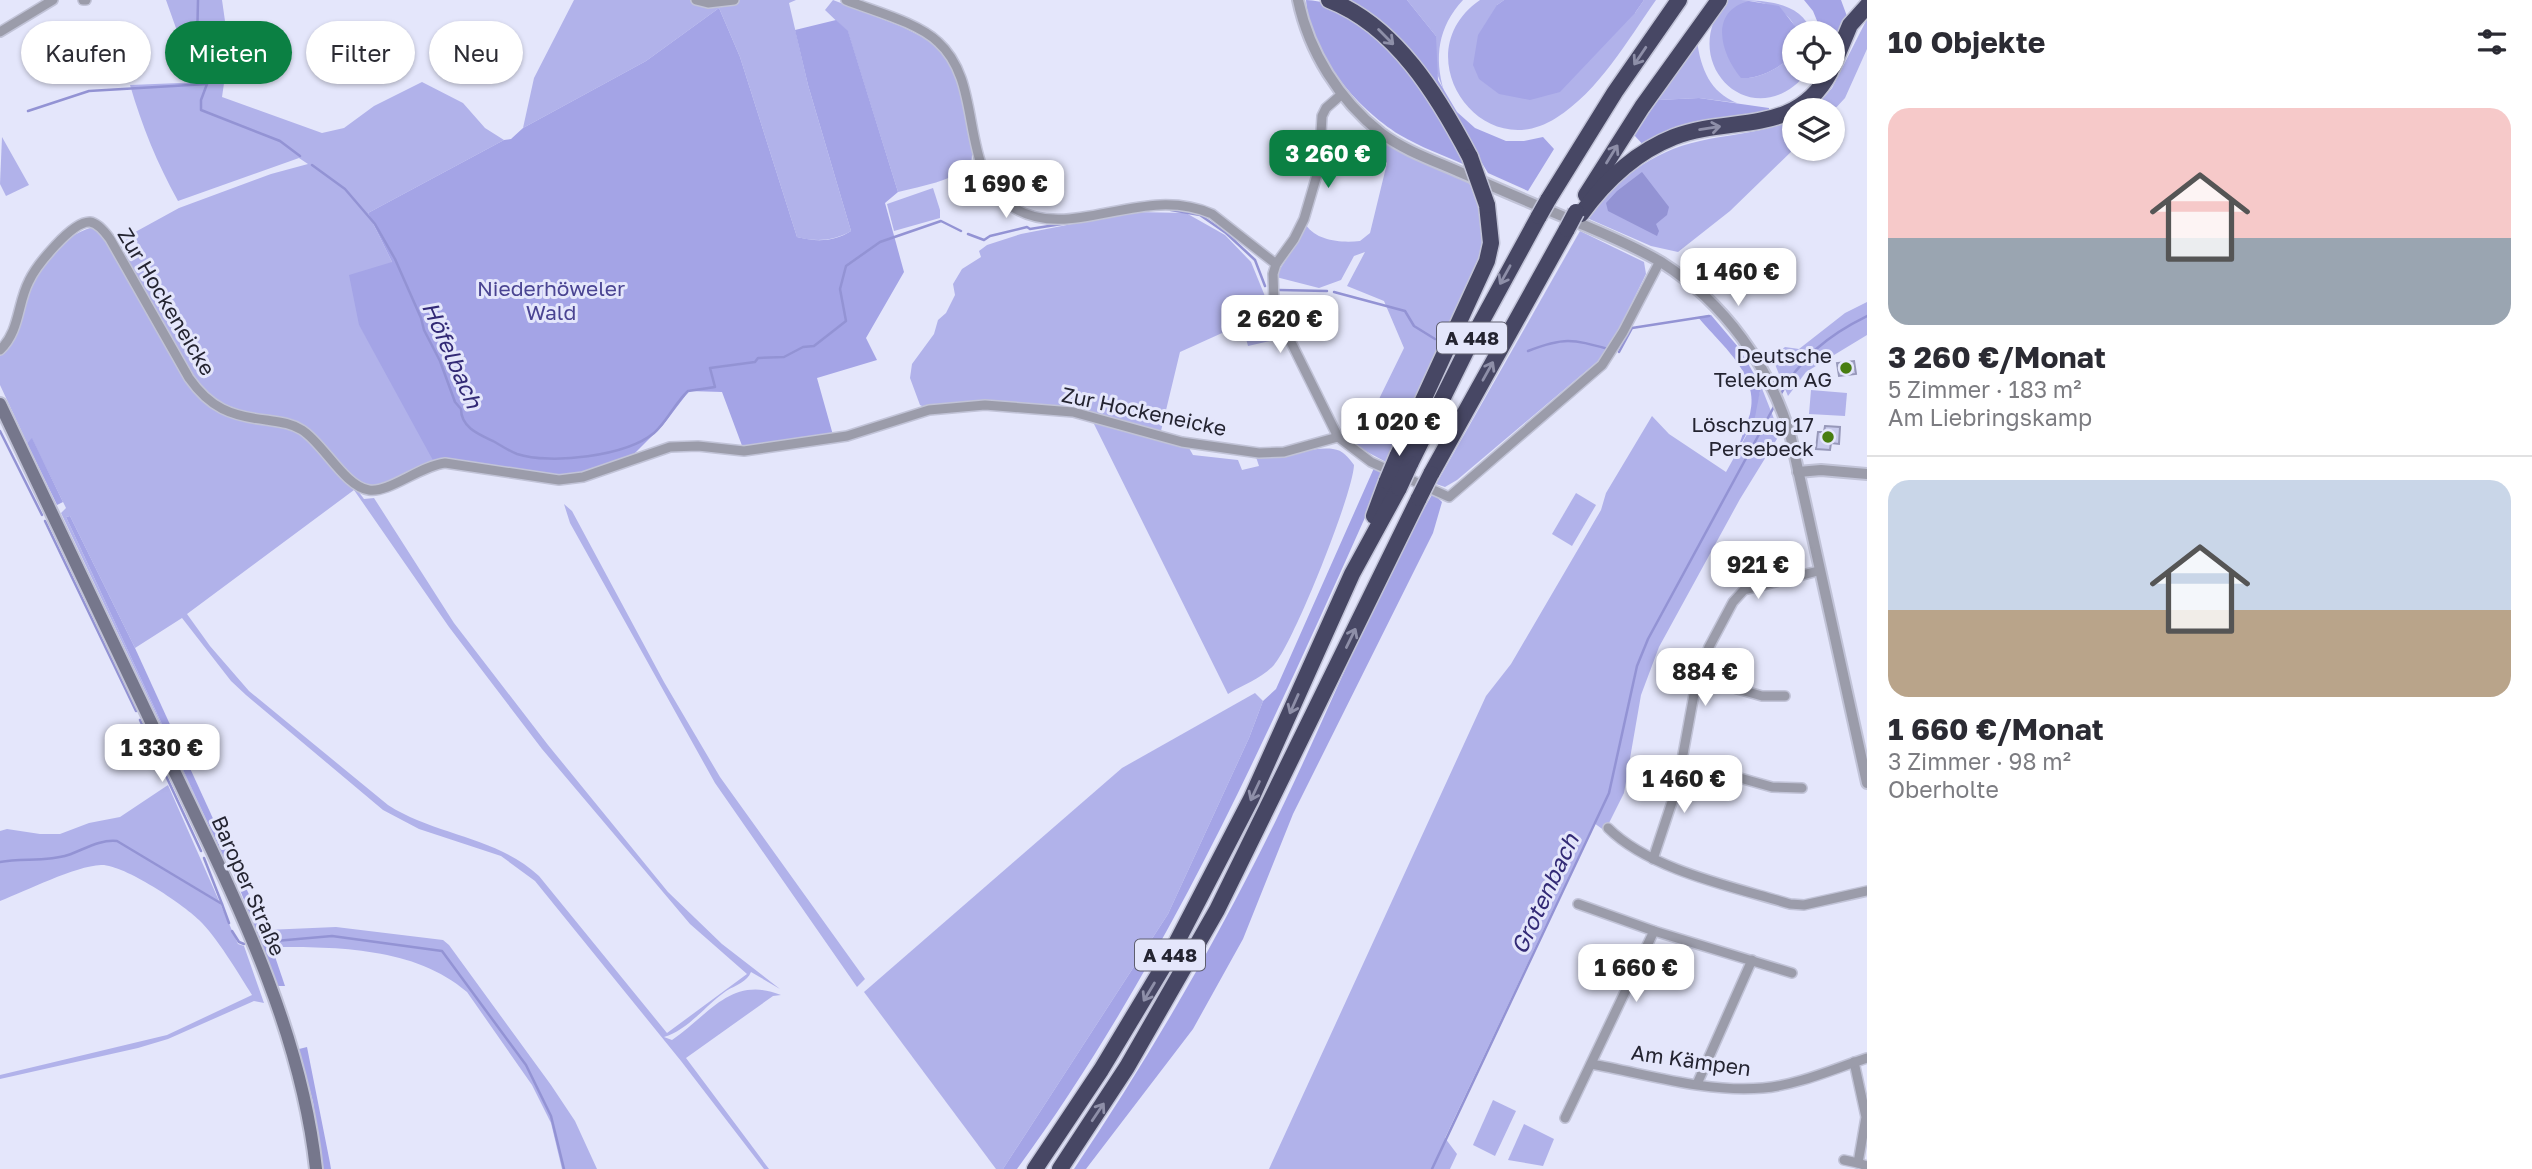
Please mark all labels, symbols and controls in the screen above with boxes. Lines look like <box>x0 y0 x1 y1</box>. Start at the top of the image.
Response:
chip: Kaufen <box>21 21 151 84</box>
chip: Mieten <box>165 21 292 84</box>
chip: Filter <box>306 21 415 84</box>
chip: Neu <box>429 21 523 84</box>
map controls <box>1782 21 1845 161</box>
button: locate <box>1782 21 1845 84</box>
icon: filters <box>2473 23 2511 61</box>
text: 10 Objekte <box>1888 24 2045 60</box>
one-way arrow <box>1377 28 1394 45</box>
one-way arrow <box>1632 45 1646 65</box>
button: layers <box>1782 98 1845 161</box>
one-way arrow <box>1698 121 1721 134</box>
pin: 3 260 € <box>1263 130 1393 190</box>
text: 3 260 € <box>1285 139 1371 167</box>
one-way arrow <box>1604 145 1619 164</box>
icon: home <box>2137 154 2263 280</box>
pin: 1 690 € <box>941 160 1071 220</box>
text: 1 690 € <box>964 169 1048 197</box>
street label: Zur Hockeneicke <box>113 223 221 380</box>
pin: 1 460 € <box>1673 248 1803 308</box>
text: 1 460 € <box>1696 257 1780 285</box>
one-way arrow <box>1498 265 1512 285</box>
park label: Niederhöweler Wald <box>477 275 625 325</box>
pin: 2 620 € <box>1215 296 1345 355</box>
water label: Höfelbach <box>417 297 489 413</box>
text: 2 620 € <box>1237 304 1323 332</box>
road number: A 448 <box>1437 322 1507 354</box>
text: 3 260 €/Monat <box>1888 339 2106 375</box>
place label: Deutsche Telekom AG <box>1714 342 1832 392</box>
marker: Deutsche Telekom AG <box>1838 360 1854 376</box>
one-way arrow <box>1481 361 1495 382</box>
text: 5 Zimmer · 183 m² <box>1888 375 2082 403</box>
street label: Zur Hockeneicke <box>1059 381 1229 441</box>
pin: 1 020 € <box>1334 398 1464 458</box>
text: Am Liebringskamp <box>1888 403 2092 431</box>
text: 1 020 € <box>1357 407 1441 435</box>
place label: Löschzug 17 Persebeck <box>1691 411 1814 461</box>
marker: Löschzug 17 Persebeck <box>1820 429 1836 445</box>
icon: home <box>2137 526 2263 652</box>
pin: 921 € <box>1709 542 1807 601</box>
text: 921 € <box>1727 550 1789 578</box>
one-way arrow <box>1345 628 1358 649</box>
pin: 884 € <box>1656 648 1754 708</box>
text: 884 € <box>1672 657 1738 685</box>
one-way arrow <box>1287 692 1300 714</box>
text: 1 660 €/Monat <box>1888 711 2104 747</box>
pin: 1 330 € <box>97 724 227 784</box>
text: 1 330 € <box>121 733 203 761</box>
text: 3 Zimmer · 98 m² <box>1888 747 2071 775</box>
pin: 1 460 € <box>1619 756 1749 815</box>
text: 1 460 € <box>1642 764 1726 792</box>
text: Oberholte <box>1888 775 1999 803</box>
one-way arrow <box>1248 780 1261 801</box>
street label: Baroper Straße <box>206 811 291 960</box>
water label: Grotenbach <box>1504 828 1584 958</box>
road number: A 448 <box>1135 939 1205 970</box>
pin: 1 660 € <box>1571 944 1701 1004</box>
text: 1 660 € <box>1594 953 1678 981</box>
one-way arrow <box>1141 981 1155 1001</box>
street label: Am Kämpen <box>1630 1039 1753 1081</box>
one-way arrow <box>1091 1103 1105 1123</box>

